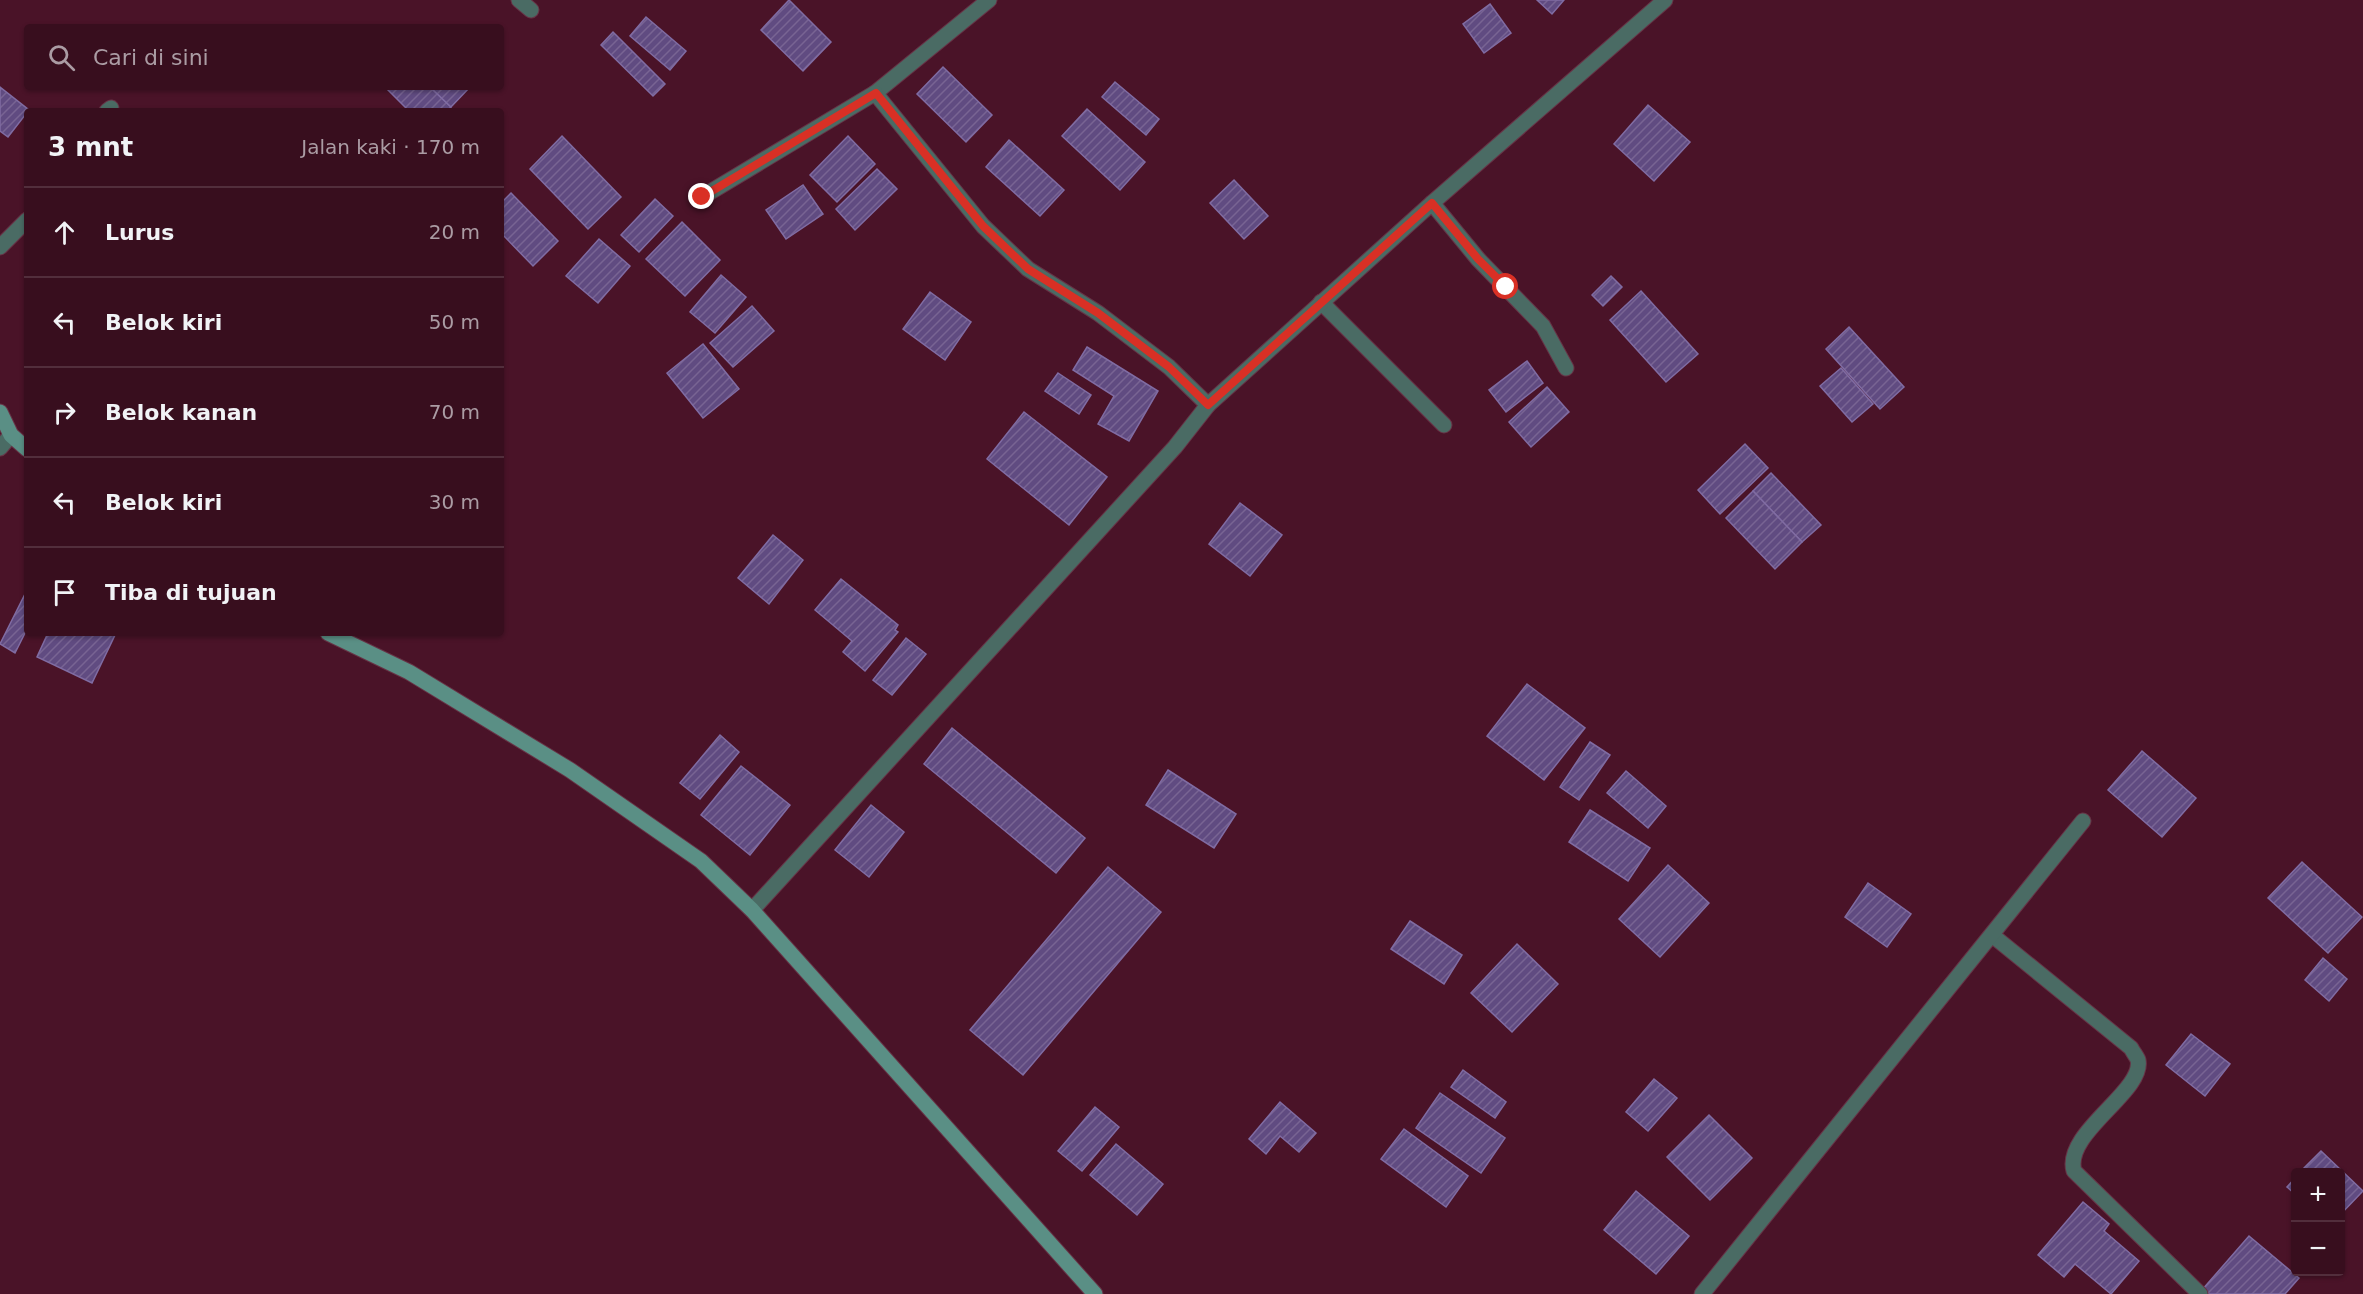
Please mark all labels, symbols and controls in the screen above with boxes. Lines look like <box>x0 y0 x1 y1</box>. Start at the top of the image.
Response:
search box <box>24 24 504 90</box>
icon: search <box>45 41 78 74</box>
text: Cari di sini <box>93 45 209 70</box>
text: 3 mnt <box>48 132 133 162</box>
text: Jalan kaki · 170 m <box>301 135 480 159</box>
route end <box>688 183 714 209</box>
icon: ahead <box>48 216 81 249</box>
text: Lurus <box>105 220 174 245</box>
text: 20 m <box>429 220 480 244</box>
route start <box>1492 273 1518 299</box>
icon: left <box>48 306 81 339</box>
text: Belok kiri <box>105 310 222 335</box>
text: 50 m <box>429 310 480 334</box>
icon: right <box>48 396 81 429</box>
text: Belok kanan <box>105 400 257 425</box>
text: 70 m <box>429 400 480 424</box>
icon: left <box>48 486 81 519</box>
text: Belok kiri <box>105 490 222 515</box>
text: 30 m <box>429 490 480 514</box>
icon: arrive <box>48 576 81 609</box>
text: Tiba di tujuan <box>105 580 277 605</box>
map controls <box>2291 1168 2345 1276</box>
button: + <box>2291 1168 2345 1222</box>
button: − <box>2291 1222 2345 1276</box>

